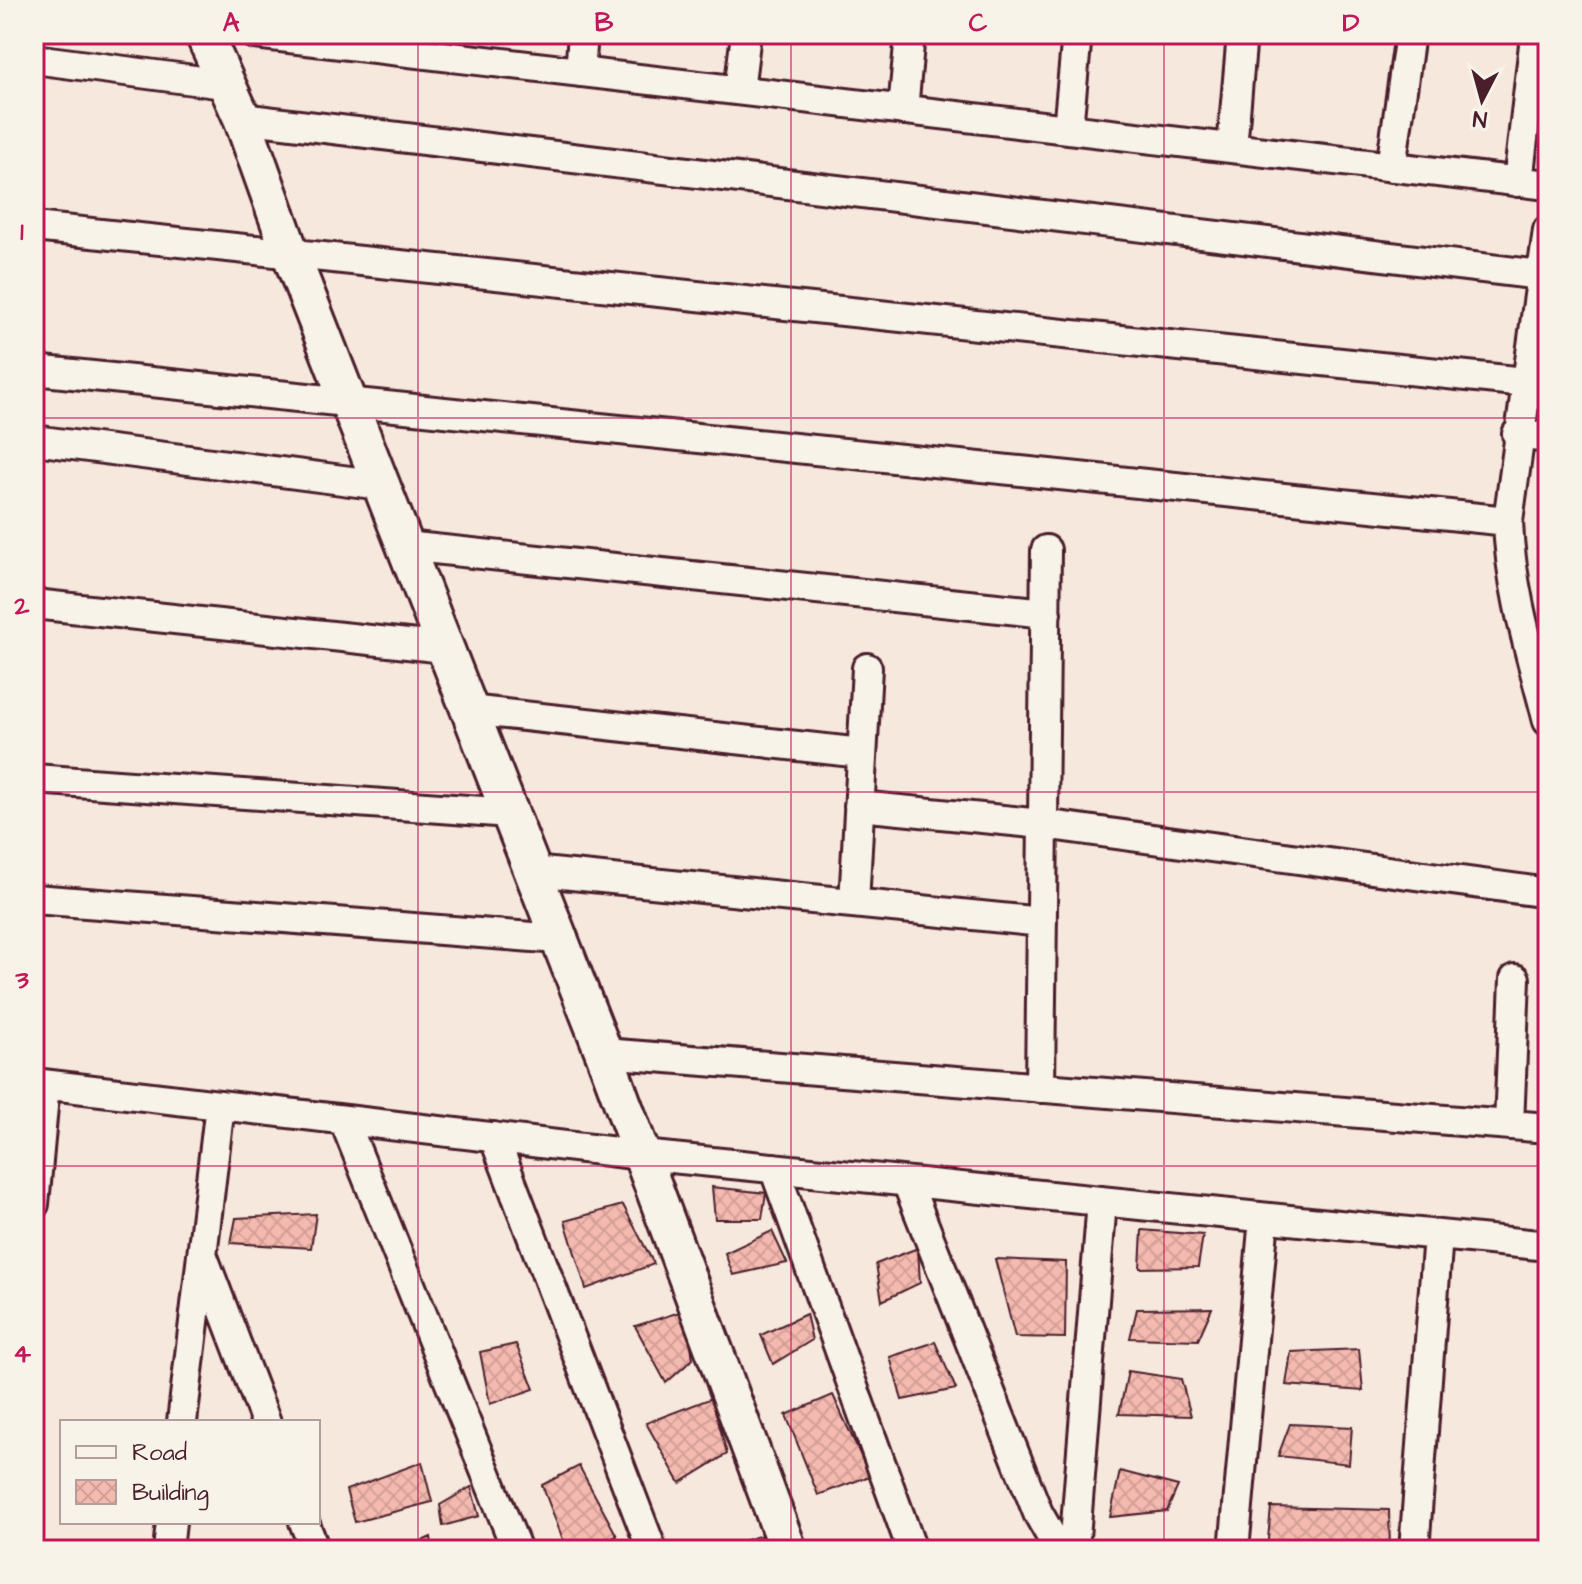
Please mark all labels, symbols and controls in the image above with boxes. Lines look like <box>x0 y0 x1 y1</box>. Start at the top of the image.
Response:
text: A <box>223 5 240 41</box>
text: B <box>595 5 614 41</box>
text: C <box>969 5 988 41</box>
text: D <box>1343 5 1360 41</box>
north arrow <box>1442 60 1522 140</box>
text: N <box>1471 102 1489 135</box>
text: 1 <box>20 214 24 250</box>
text: 2 <box>14 588 30 624</box>
text: 3 <box>14 962 29 998</box>
text: 4 <box>13 1336 31 1372</box>
legend <box>60 1420 320 1524</box>
text: Road <box>132 1436 187 1470</box>
text: Building <box>132 1476 209 1511</box>

